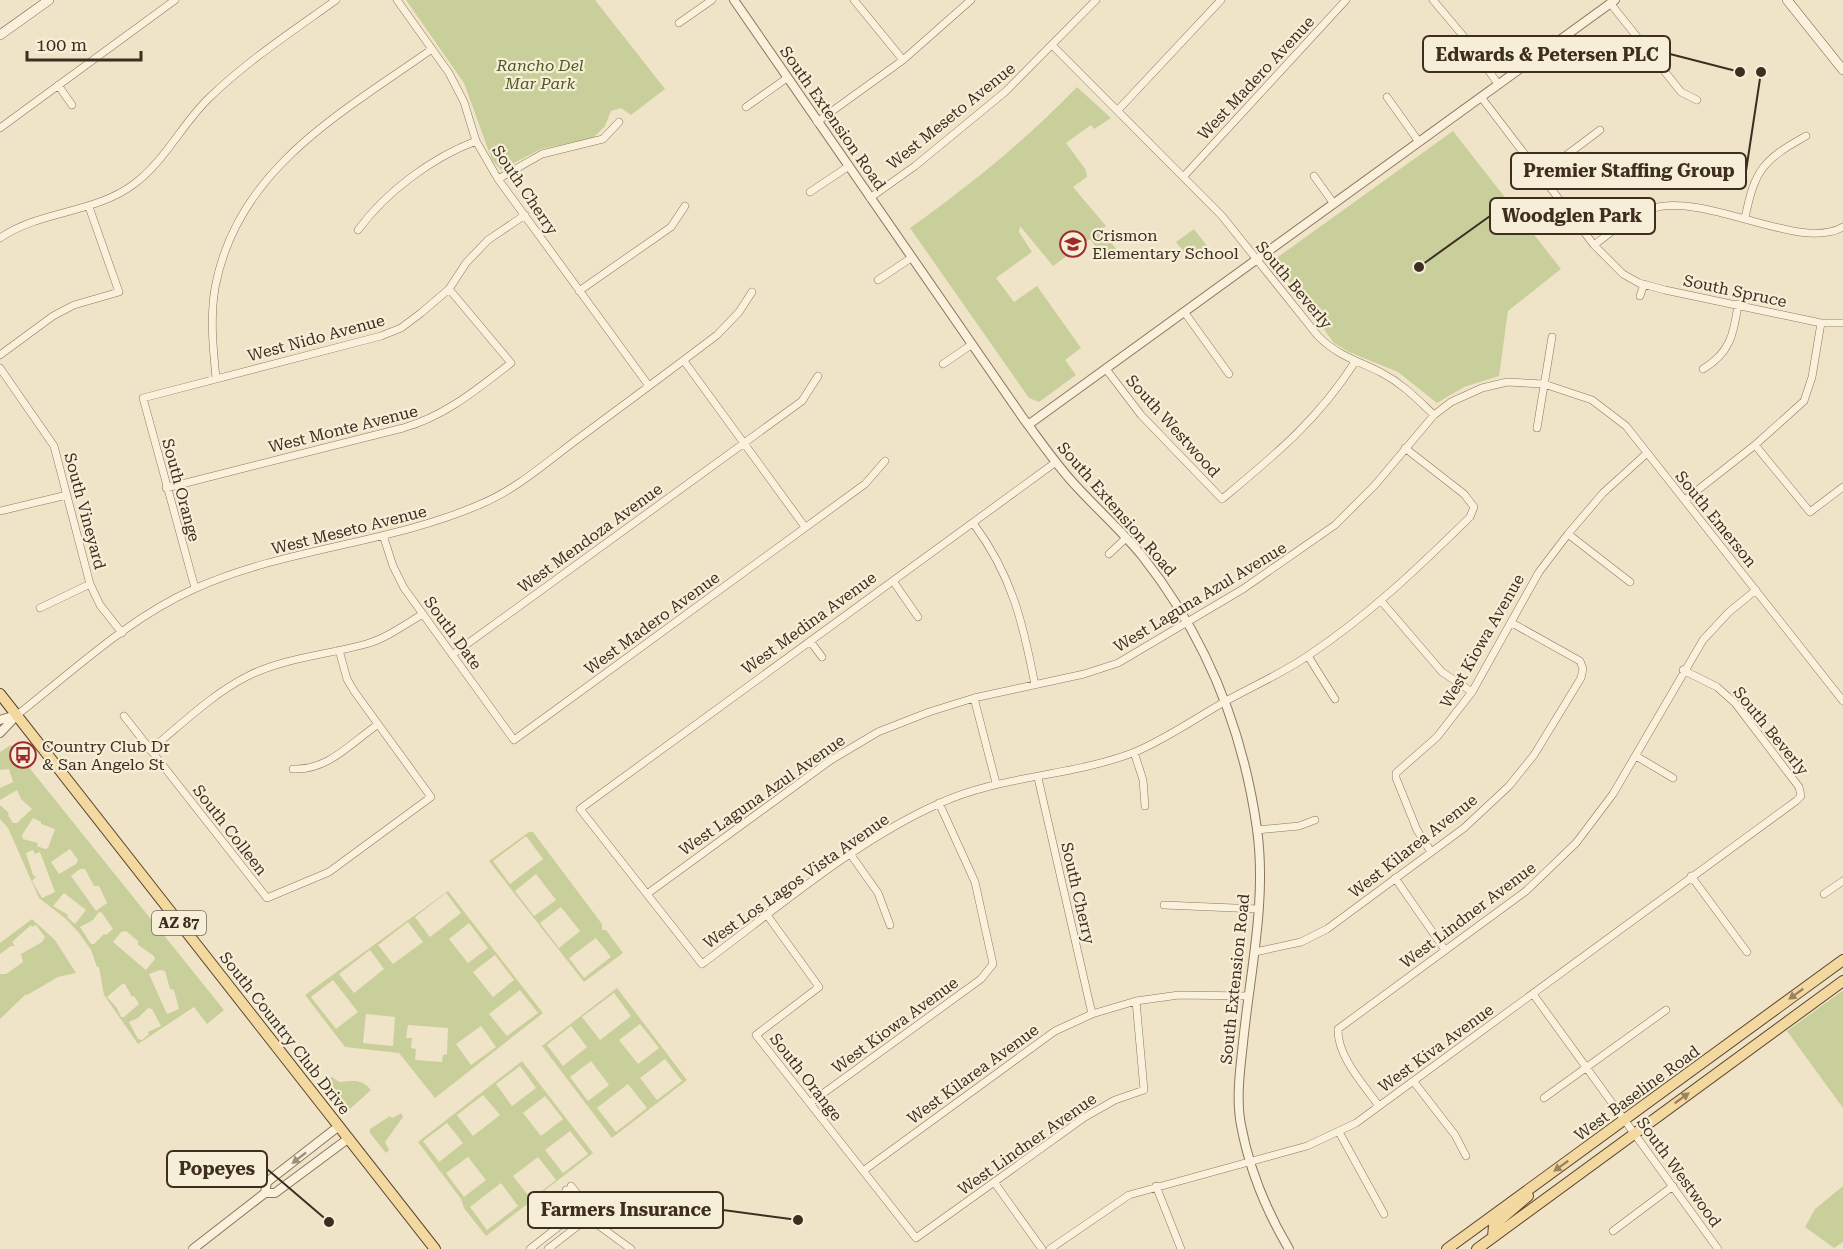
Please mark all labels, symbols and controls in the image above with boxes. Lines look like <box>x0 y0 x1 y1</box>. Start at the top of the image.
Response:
street label: West Madero Avenue <box>1194 12 1318 144</box>
scale bar <box>27 24 141 62</box>
text: 100 m <box>36 34 87 55</box>
callout: Edwards & Petersen PLC <box>1423 36 1670 72</box>
street label: South Extension Road <box>776 42 890 194</box>
text: Edwards & Petersen PLC <box>1435 44 1659 65</box>
park label: Rancho Del Mar Park <box>495 56 584 93</box>
street label: West Meseto Avenue <box>883 58 1019 173</box>
street label: South Cherry <box>488 142 562 239</box>
callout: Premier Staffing Group <box>1511 153 1746 189</box>
text: Premier Staffing Group <box>1523 160 1735 181</box>
callout: Woodglen Park <box>1490 198 1655 234</box>
text: Woodglen Park <box>1502 205 1643 226</box>
place label: Crismon Elementary School <box>1092 226 1239 263</box>
school or university icon: Crismon Elementary School <box>1058 229 1088 259</box>
street label: South Beverly <box>1252 237 1336 333</box>
street label: South Spruce <box>1682 271 1789 311</box>
street label: West Nido Avenue <box>245 310 387 365</box>
street label: South Westwood <box>1122 371 1224 481</box>
street label: West Monte Avenue <box>266 401 420 457</box>
street label: South Orange <box>158 436 204 544</box>
street label: South Extension Road <box>1054 438 1180 580</box>
street label: South Vineyard <box>60 451 110 571</box>
street label: South Emerson <box>1671 467 1761 571</box>
street label: West Mendoza Avenue <box>514 479 666 597</box>
street label: West Meseto Avenue <box>269 501 429 558</box>
street label: West Laguna Azul Avenue <box>1110 538 1290 656</box>
street label: West Madero Avenue <box>581 568 723 678</box>
street label: West Medina Avenue <box>738 568 880 678</box>
street label: West Kiowa Avenue <box>1436 571 1528 711</box>
street label: South Date <box>420 593 486 673</box>
street label: South Beverly <box>1729 683 1813 780</box>
street label: West Laguna Azul Avenue <box>675 730 849 860</box>
place label: Country Club Dr & San Angelo St <box>42 737 170 774</box>
bus stop icon: Country Club Dr & San Angelo St <box>8 740 38 770</box>
street label: South Colleen <box>189 781 271 879</box>
street label: West Kilarea Avenue <box>1345 790 1481 902</box>
street label: West Los Lagos Vista Avenue <box>700 809 893 953</box>
street label: South Cherry <box>1057 840 1099 946</box>
street label: West Lindner Avenue <box>1397 858 1540 972</box>
street label: South Extension Road <box>1217 893 1253 1065</box>
road number: AZ 87 <box>152 911 206 935</box>
street label: South Country Club Drive <box>216 948 354 1118</box>
street label: West Kiowa Avenue <box>828 973 962 1077</box>
one-way arrow <box>1788 988 1803 1000</box>
street label: West Kiva Avenue <box>1375 1000 1497 1096</box>
street label: West Kilarea Avenue <box>904 1020 1042 1128</box>
street label: South Orange <box>766 1029 846 1125</box>
street label: West Baseline Road <box>1571 1041 1703 1145</box>
street label: West Lindner Avenue <box>954 1089 1100 1199</box>
one-way arrow <box>1673 1092 1689 1104</box>
street label: South Westwood <box>1633 1113 1725 1231</box>
callout: Popeyes <box>167 1151 267 1187</box>
one-way arrow <box>291 1151 307 1164</box>
text: Popeyes <box>179 1158 255 1179</box>
one-way arrow <box>1553 1160 1568 1172</box>
callout: Farmers Insurance <box>528 1192 723 1228</box>
text: Farmers Insurance <box>541 1199 712 1220</box>

